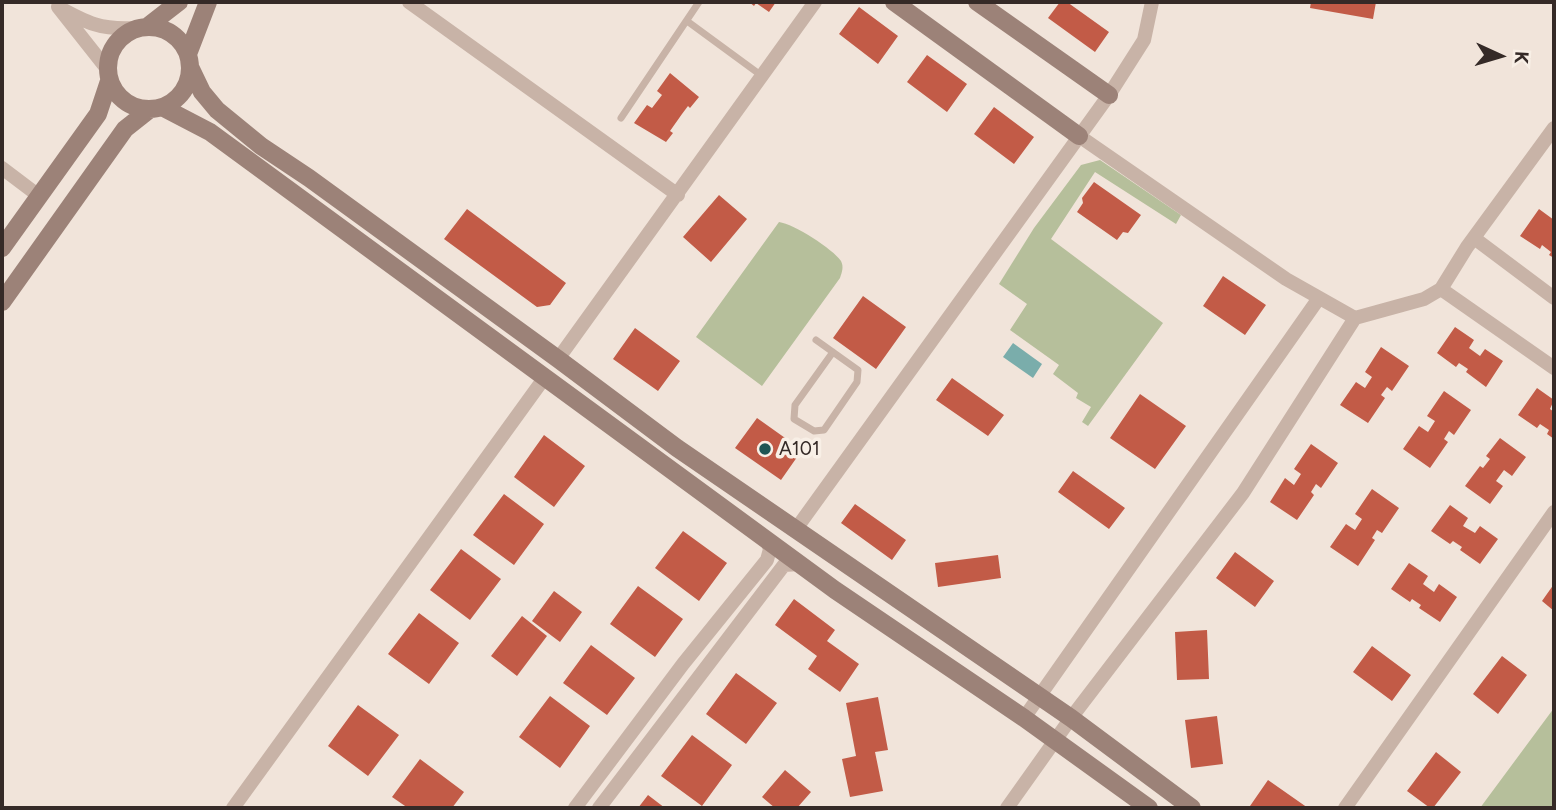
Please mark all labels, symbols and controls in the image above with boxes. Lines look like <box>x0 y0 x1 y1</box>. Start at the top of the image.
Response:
north arrow <box>1465 21 1535 91</box>
text: K <box>1510 50 1533 65</box>
place label: A101 <box>779 438 820 460</box>
marker: A101 <box>757 441 773 457</box>

